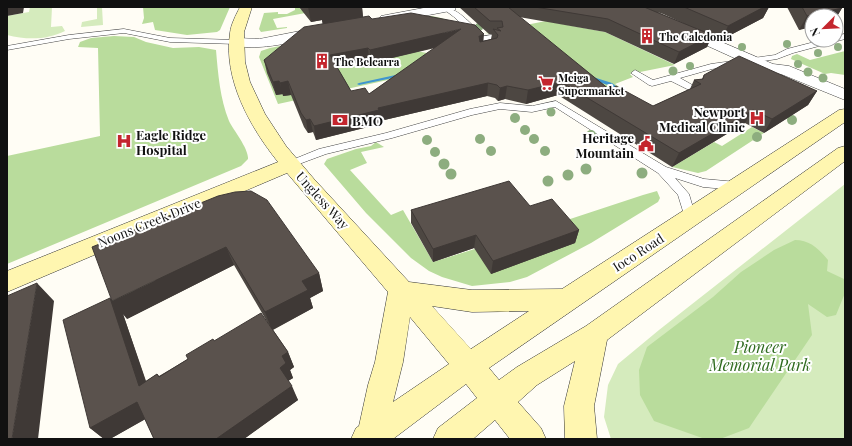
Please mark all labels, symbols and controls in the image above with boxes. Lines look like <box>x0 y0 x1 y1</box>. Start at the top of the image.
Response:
north arrow <box>804 8 844 48</box>
text: N <box>806 26 823 39</box>
building icon: The Caledonia <box>638 27 656 45</box>
place label: The Caledonia <box>659 29 732 44</box>
building icon: The Belcarra <box>313 52 331 70</box>
place label: The Belcarra <box>334 54 400 69</box>
place label: Meiga Supermarket <box>558 70 625 98</box>
supermarket icon: Meiga Supermarket <box>537 74 555 92</box>
place label: Newport Medical Clinic <box>659 103 746 135</box>
hospital icon: Newport Medical Clinic <box>748 109 766 127</box>
bank icon: BMO <box>331 111 349 129</box>
place label: BMO <box>352 112 383 129</box>
place label: Eagle Ridge Hospital <box>136 126 207 158</box>
place label: Heritage Mountain <box>576 129 634 161</box>
hospital icon: Eagle Ridge Hospital <box>115 132 133 150</box>
public building icon: Heritage Mountain <box>637 135 655 153</box>
street label: Ungless Way <box>293 168 354 233</box>
street label: Noons Creek Drive <box>95 193 203 250</box>
street label: Ioco Road <box>609 229 667 275</box>
park label: Pioneer Memorial Park <box>708 336 811 375</box>

